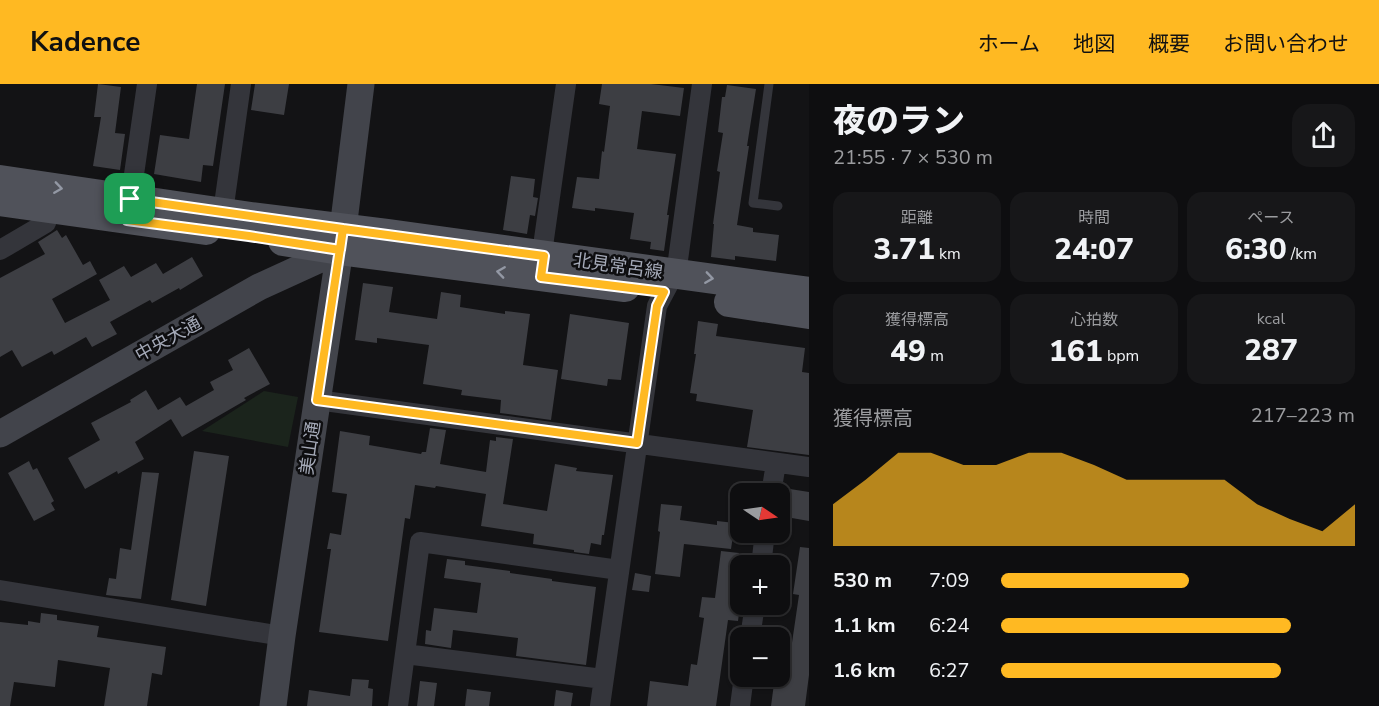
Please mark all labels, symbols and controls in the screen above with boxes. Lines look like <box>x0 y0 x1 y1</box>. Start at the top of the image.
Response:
text: Kadence <box>30 23 140 61</box>
text: ホーム <box>978 30 1040 58</box>
text: 地図 <box>1073 30 1115 58</box>
text: 概要 <box>1148 30 1190 58</box>
text: お問い合わせ <box>1223 30 1349 58</box>
text: 夜のラン <box>833 99 965 144</box>
button: share <box>1292 104 1355 167</box>
text: 21:55 · 7 × 530 m <box>833 144 993 171</box>
pin <box>104 173 155 224</box>
one-way arrow <box>53 182 62 194</box>
icon: arrive <box>113 182 146 215</box>
text: 距離 <box>901 207 933 229</box>
text: 時間 <box>1078 207 1110 229</box>
text: ペース <box>1247 207 1295 229</box>
text: 3.71 <box>873 229 935 270</box>
text: 24:07 <box>1054 229 1134 270</box>
text: 6:30 <box>1225 229 1287 270</box>
text: km <box>935 243 961 265</box>
text: /km <box>1287 243 1317 265</box>
street label: 北見常呂線 <box>572 248 664 284</box>
one-way arrow <box>497 266 506 278</box>
one-way arrow <box>704 272 713 284</box>
text: kcal <box>1257 308 1285 330</box>
text: 獲得標高 <box>885 309 949 331</box>
text: 心拍数 <box>1070 309 1118 331</box>
street label: 中央大通 <box>131 311 205 367</box>
text: 287 <box>1244 330 1298 371</box>
text: 49 <box>890 331 926 372</box>
text: 161 <box>1049 331 1103 372</box>
text: m <box>926 345 944 367</box>
text: bpm <box>1103 345 1139 367</box>
text: 217–223 m <box>1251 402 1355 429</box>
text: 獲得標高 <box>833 405 913 432</box>
street label: 美山通 <box>294 420 326 476</box>
north arrow <box>730 483 790 543</box>
map controls <box>730 483 790 687</box>
button: + <box>730 555 790 615</box>
text: 530 m <box>833 567 892 594</box>
text: 7:09 <box>929 567 970 594</box>
text: 1.1 km <box>833 612 896 639</box>
text: 6:24 <box>929 612 970 639</box>
button: − <box>730 627 790 687</box>
text: 1.6 km <box>833 657 896 684</box>
text: 6:27 <box>929 657 970 684</box>

